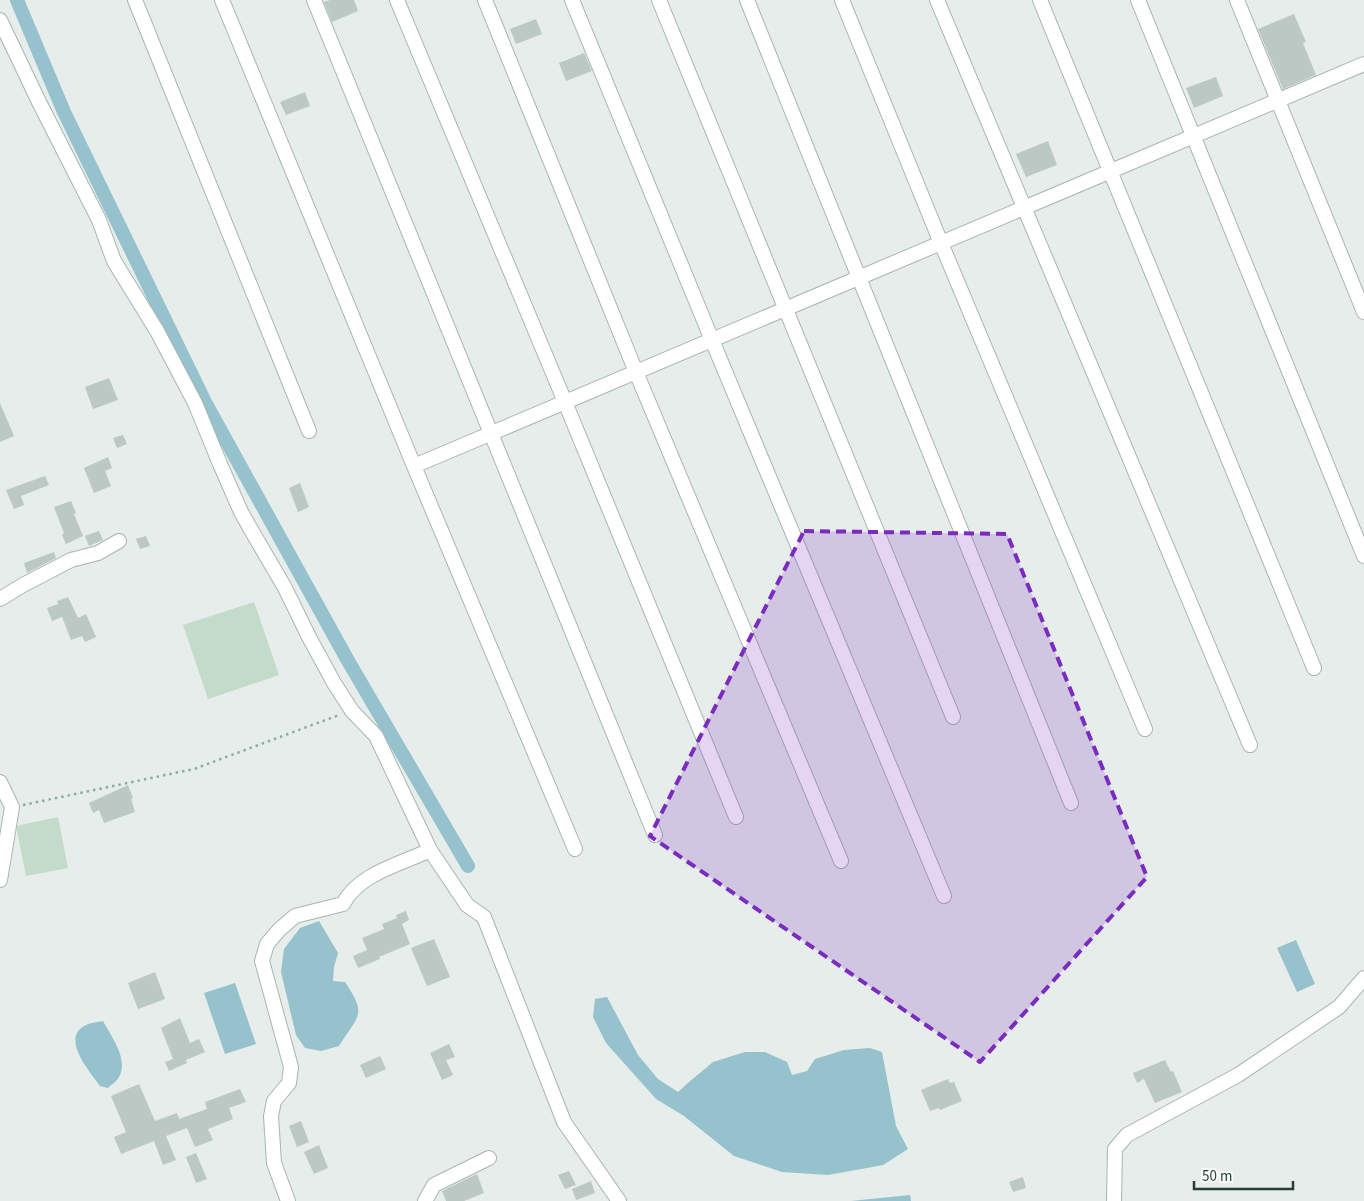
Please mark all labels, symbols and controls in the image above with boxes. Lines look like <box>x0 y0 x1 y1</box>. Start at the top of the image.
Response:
scale bar <box>1194 1158 1293 1190</box>
text: 50 m <box>1202 1166 1232 1187</box>

